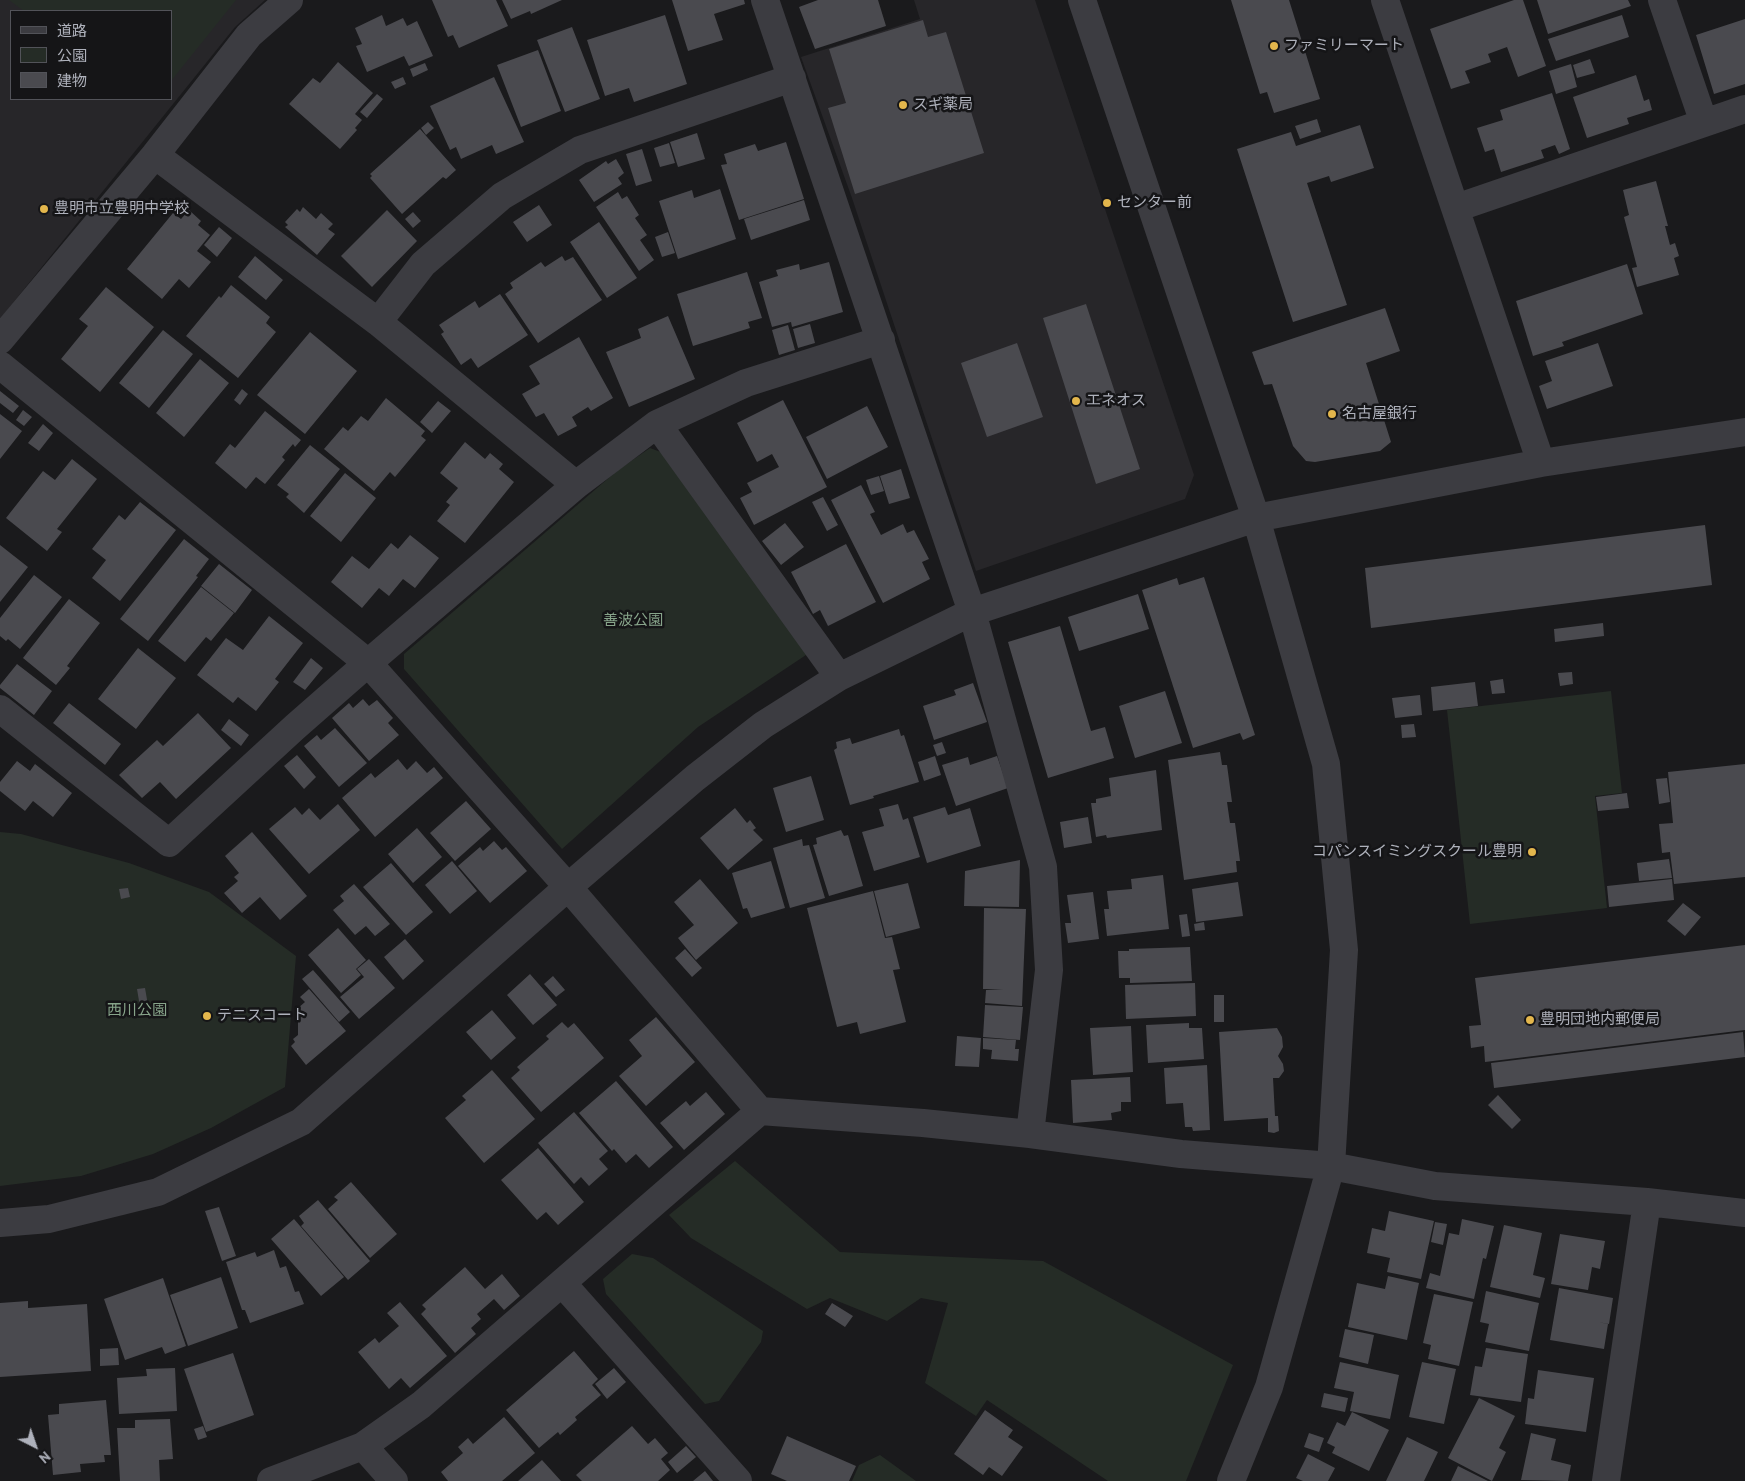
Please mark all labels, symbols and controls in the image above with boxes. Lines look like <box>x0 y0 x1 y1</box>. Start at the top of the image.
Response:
legend <box>10 10 172 100</box>
text: 道路 <box>57 21 87 40</box>
place label: ファミリーマート <box>1284 37 1404 55</box>
marker: ファミリーマート <box>1268 40 1280 52</box>
text: 公園 <box>57 46 87 65</box>
text: 建物 <box>57 71 87 90</box>
place label: スギ薬局 <box>913 96 973 114</box>
marker: スギ薬局 <box>897 99 909 111</box>
place label: センター前 <box>1117 194 1192 212</box>
marker: センター前 <box>1101 197 1113 209</box>
place label: 豊明市立豊明中学校 <box>54 200 189 218</box>
marker: 豊明市立豊明中学校 <box>38 203 50 215</box>
place label: エネオス <box>1086 392 1146 410</box>
marker: エネオス <box>1070 395 1082 407</box>
place label: 名古屋銀行 <box>1342 405 1417 423</box>
marker: 名古屋銀行 <box>1326 408 1338 420</box>
park label: 善波公園 <box>603 612 663 630</box>
place label: コパンスイミングスクール豊明 <box>1312 843 1522 861</box>
marker: コパンスイミングスクール豊明 <box>1526 846 1538 858</box>
park label: 西川公園 <box>107 1002 167 1020</box>
place label: テニスコート <box>217 1007 307 1025</box>
marker: テニスコート <box>201 1010 213 1022</box>
place label: 豊明団地内郵便局 <box>1540 1011 1660 1029</box>
marker: 豊明団地内郵便局 <box>1524 1014 1536 1026</box>
north arrow <box>10 1421 60 1471</box>
text: N <box>35 1448 54 1467</box>

